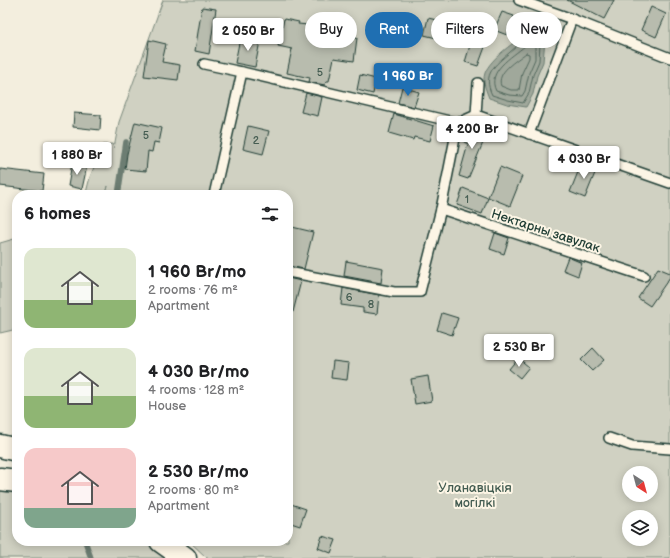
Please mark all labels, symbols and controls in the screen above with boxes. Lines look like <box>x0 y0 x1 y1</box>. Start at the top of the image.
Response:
chip: Buy <box>305 12 357 48</box>
chip: Rent <box>365 12 423 48</box>
chip: Filters <box>431 12 498 48</box>
chip: New <box>506 12 562 48</box>
pin: 2 050 Br <box>207 18 289 52</box>
text: 2 050 Br <box>222 23 274 39</box>
pin: 1 960 Br <box>367 63 449 97</box>
house number: 5 <box>317 66 323 79</box>
text: 1 960 Br <box>383 68 433 84</box>
pin: 4 200 Br <box>431 116 513 150</box>
text: 4 200 Br <box>446 121 498 137</box>
house number: 5 <box>143 129 149 142</box>
house number: 2 <box>253 134 260 147</box>
pin: 1 880 Br <box>36 142 118 176</box>
pin: 4 030 Br <box>543 146 625 180</box>
text: 1 880 Br <box>52 147 102 163</box>
text: 4 030 Br <box>558 151 610 167</box>
house number: 1 <box>465 193 469 206</box>
icon: filters <box>259 203 281 225</box>
text: 6 homes <box>24 204 91 224</box>
street label: Нектарны завулак <box>489 206 602 256</box>
text: 1 960 Br/mo <box>148 262 246 282</box>
icon: home <box>56 264 104 312</box>
text: 2 rooms · 76 m² <box>148 282 238 298</box>
house number: 6 <box>346 291 353 304</box>
text: Apartment <box>148 298 209 314</box>
house number: 8 <box>368 298 374 311</box>
pin: 2 530 Br <box>478 334 560 368</box>
text: 2 530 Br <box>493 339 545 355</box>
text: 4 030 Br/mo <box>148 362 249 382</box>
icon: home <box>56 364 104 412</box>
text: 4 rooms · 128 m² <box>148 382 244 398</box>
text: House <box>148 398 186 414</box>
text: 2 530 Br/mo <box>148 462 249 482</box>
icon: home <box>56 464 104 512</box>
north arrow <box>622 466 658 502</box>
map controls <box>622 466 658 546</box>
park label: Уланавіцкія могілкі <box>438 480 512 511</box>
text: 2 rooms · 80 m² <box>148 482 239 498</box>
text: Apartment <box>148 498 209 514</box>
button: layers <box>622 510 658 546</box>

